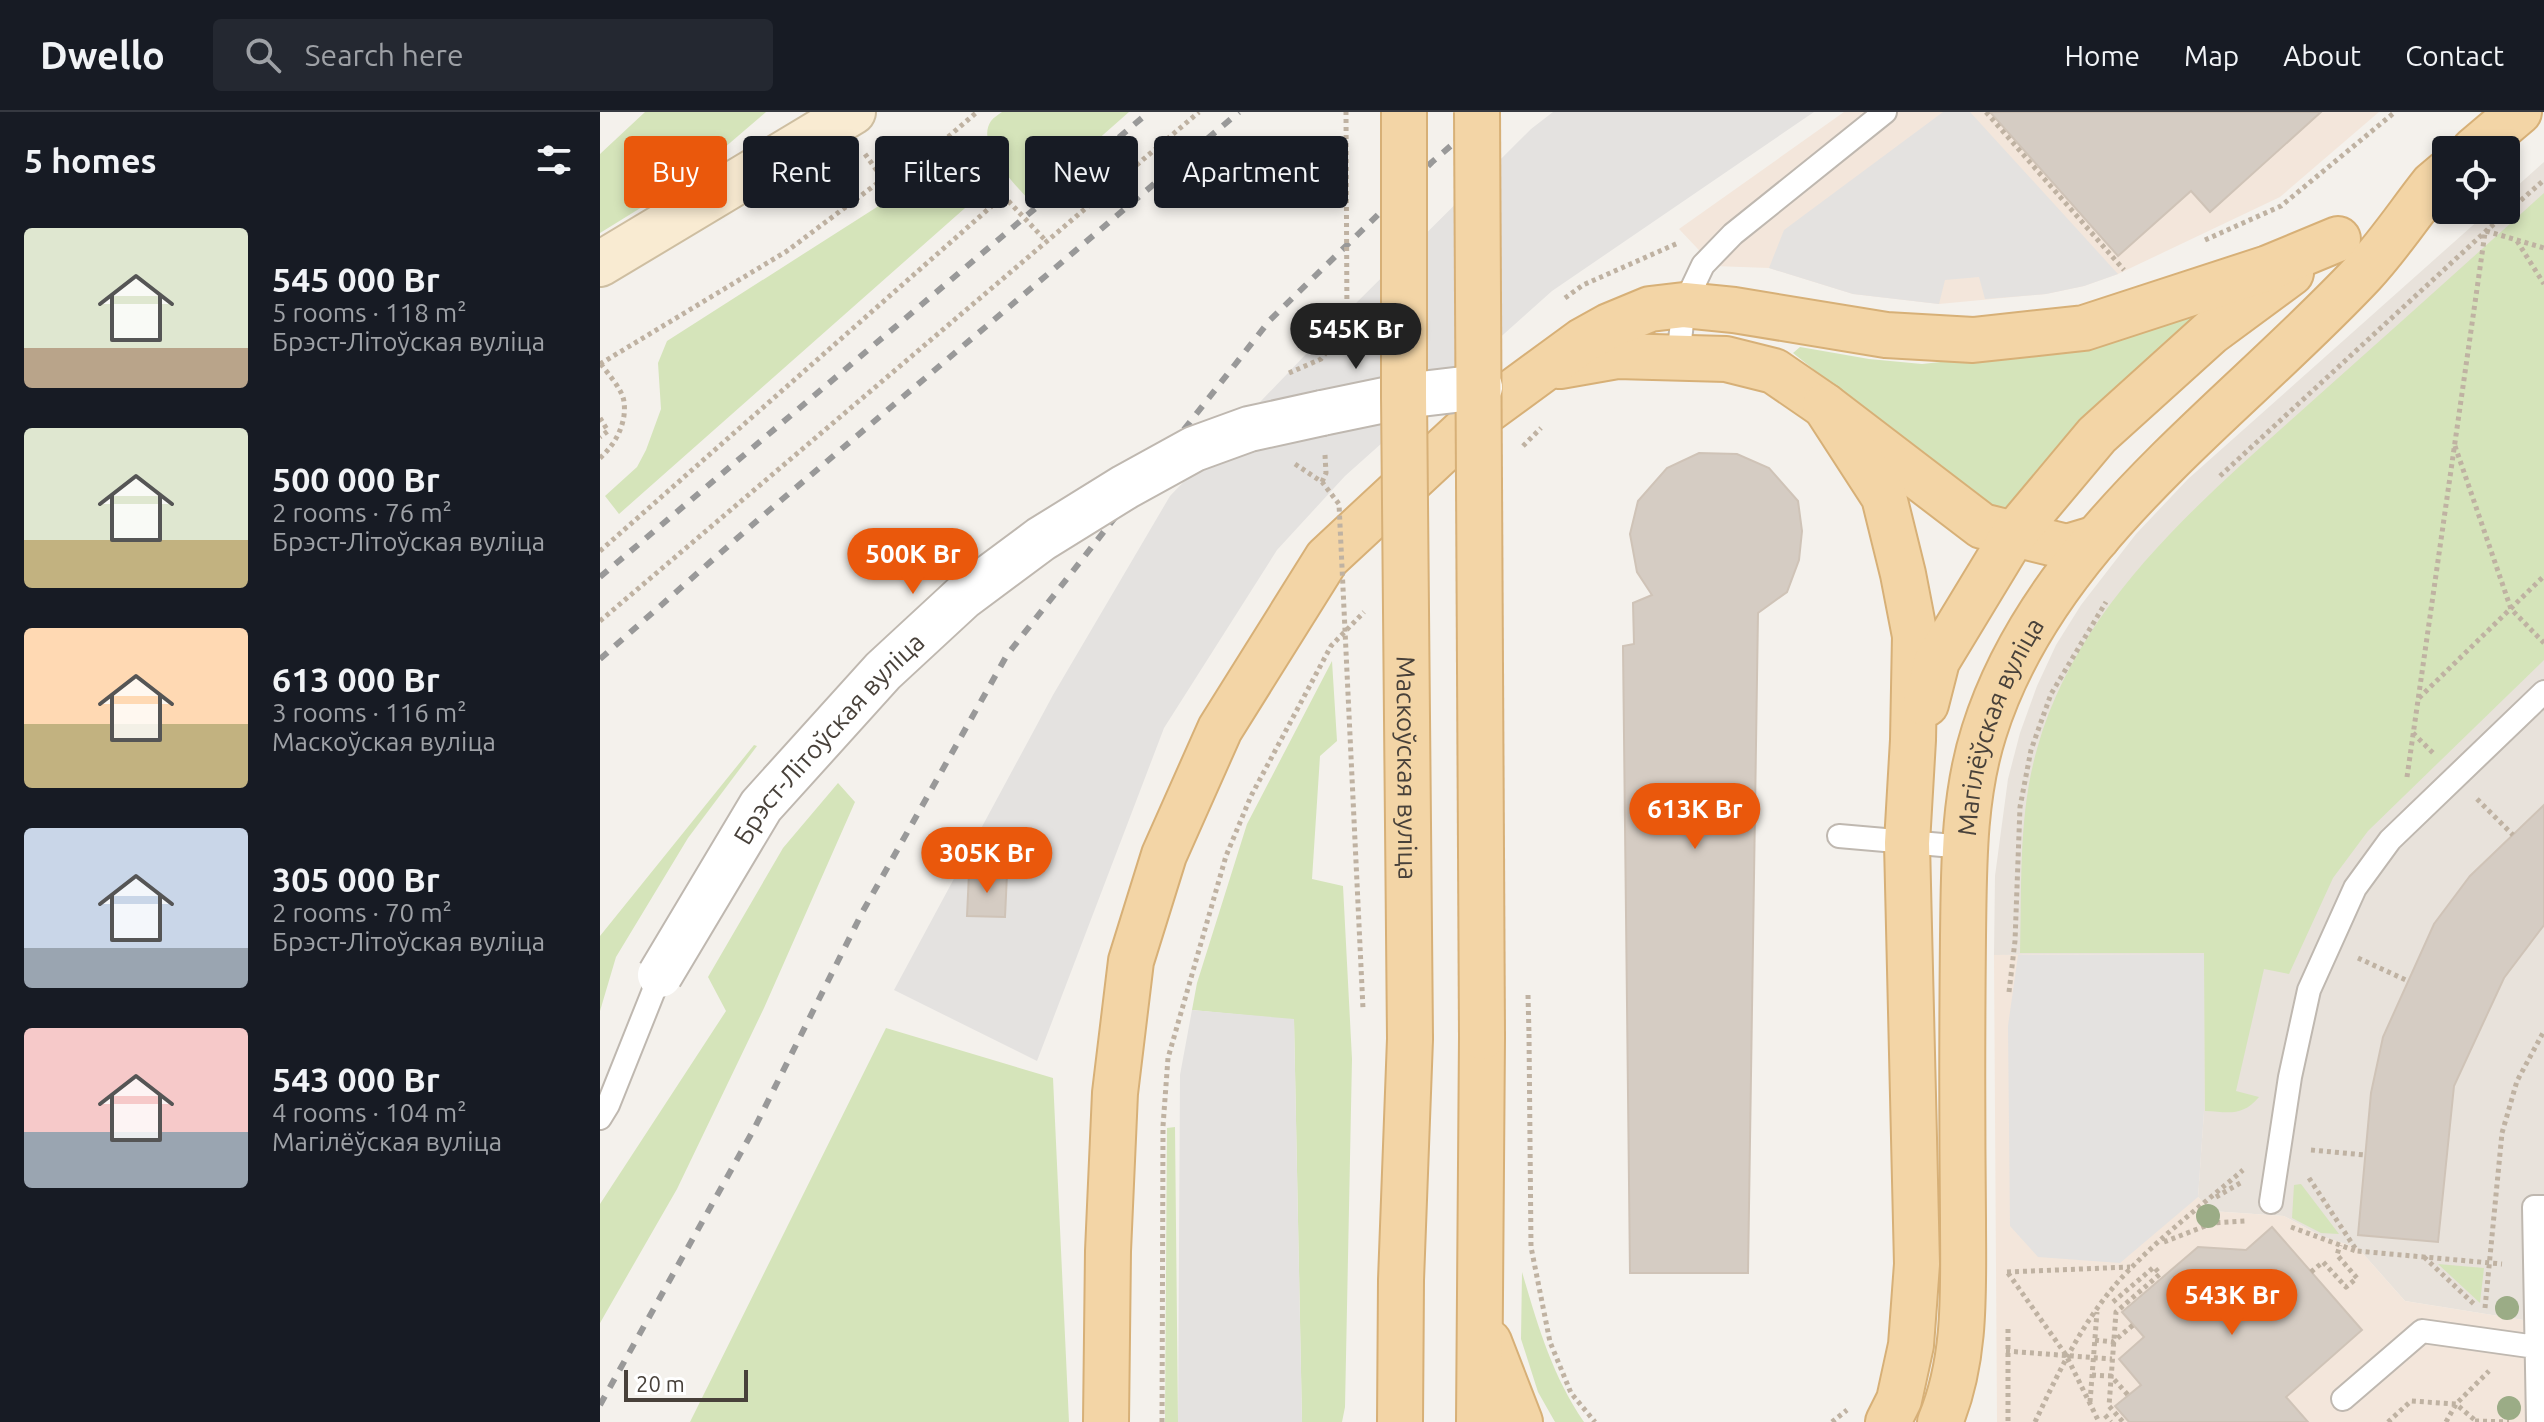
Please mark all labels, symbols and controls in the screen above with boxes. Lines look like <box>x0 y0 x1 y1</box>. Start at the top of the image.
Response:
search box <box>213 19 773 91</box>
icon: search <box>241 33 285 77</box>
text: Dwello <box>40 34 165 76</box>
text: Search here <box>305 38 463 72</box>
text: Home <box>2065 40 2140 71</box>
text: Map <box>2184 40 2239 71</box>
text: About <box>2283 40 2361 71</box>
text: Contact <box>2405 40 2504 71</box>
chip: Buy <box>624 136 727 208</box>
chip: Rent <box>743 136 859 208</box>
chip: Filters <box>875 136 1009 208</box>
chip: New <box>1025 136 1138 208</box>
chip: Apartment <box>1154 136 1348 208</box>
map controls <box>2432 136 2520 224</box>
button: locate <box>2432 136 2520 224</box>
icon: filters <box>532 138 576 182</box>
text: 5 homes <box>24 141 157 179</box>
icon: home <box>88 260 184 356</box>
text: 545 000 Br <box>272 260 440 298</box>
text: 5 rooms · 118 m² <box>272 298 467 327</box>
pin: 545K Br <box>1282 303 1430 371</box>
text: 545K Br <box>1308 314 1404 343</box>
text: Брэст-Літоўская вуліца <box>272 327 545 356</box>
icon: home <box>88 460 184 556</box>
text: 500 000 Br <box>272 460 440 498</box>
text: 2 rooms · 76 m² <box>272 498 452 527</box>
text: Брэст-Літоўская вуліца <box>272 527 545 556</box>
pin: 500K Br <box>839 528 987 596</box>
text: 500K Br <box>865 539 961 568</box>
street label: Магілёўская вуліца <box>1951 612 2049 837</box>
street label: Брэст-Літоўская вуліца <box>727 627 929 849</box>
street label: Маскоўская вуліца <box>1392 656 1423 880</box>
icon: home <box>88 660 184 756</box>
text: 613 000 Br <box>272 660 440 698</box>
text: 3 rooms · 116 m² <box>272 698 467 727</box>
text: Маскоўская вуліца <box>272 727 496 756</box>
pin: 613K Br <box>1621 783 1769 851</box>
text: 613K Br <box>1647 794 1743 823</box>
pin: 305K Br <box>913 827 1061 895</box>
text: 305K Br <box>939 838 1035 867</box>
icon: home <box>88 860 184 956</box>
text: 305 000 Br <box>272 860 440 898</box>
text: 2 rooms · 70 m² <box>272 898 452 927</box>
text: Брэст-Літоўская вуліца <box>272 927 545 956</box>
icon: home <box>88 1060 184 1156</box>
text: 543 000 Br <box>272 1060 440 1098</box>
text: 4 rooms · 104 m² <box>272 1098 467 1127</box>
text: Магілёўская вуліца <box>272 1127 502 1156</box>
pin: 543K Br <box>2158 1269 2306 1337</box>
text: 543K Br <box>2184 1280 2280 1309</box>
scale bar <box>624 1366 748 1402</box>
text: 20 m <box>636 1371 685 1396</box>

